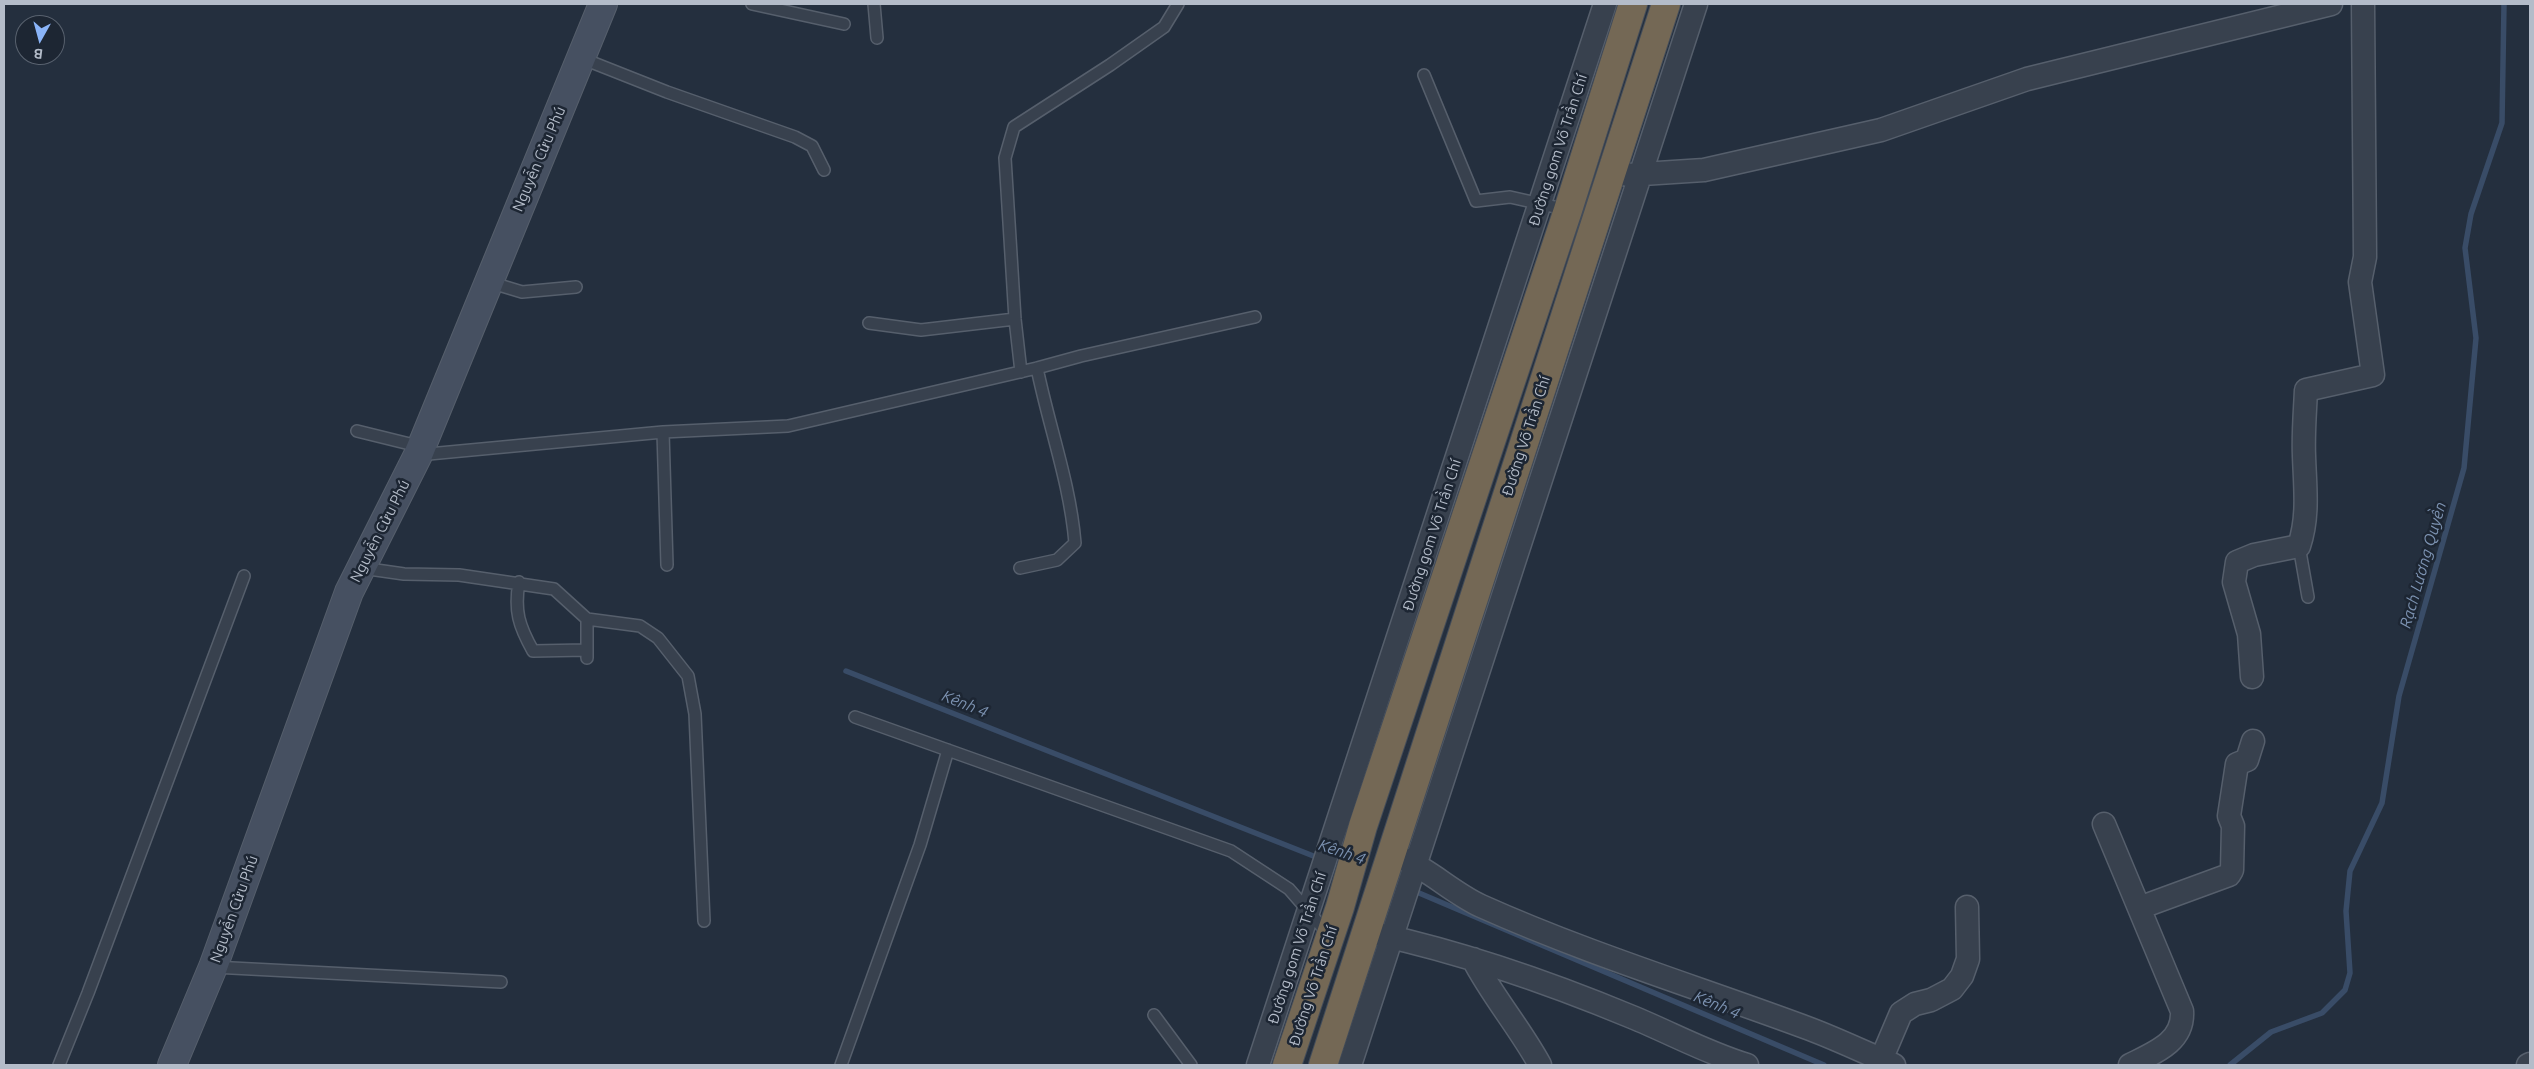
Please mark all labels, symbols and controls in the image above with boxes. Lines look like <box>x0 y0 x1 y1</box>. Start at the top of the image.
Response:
north arrow <box>15 15 65 65</box>
text: B <box>33 45 44 62</box>
street label: Đường gom Võ Trần Chí <box>1525 72 1591 228</box>
street label: Nguyễn Cửu Phú <box>509 104 569 214</box>
street label: Đường Võ Trần Chí <box>1498 374 1554 498</box>
street label: Đường gom Võ Trần Chí <box>1399 457 1465 613</box>
street label: Nguyễn Cửu Phú <box>346 477 414 585</box>
water label: Rạch Lương Quyền <box>2396 500 2450 630</box>
water label: Kênh 4 <box>939 686 991 722</box>
water label: Kênh 4 <box>1316 835 1368 869</box>
street label: Nguyễn Cửu Phú <box>206 853 262 965</box>
street label: Đường gom Võ Trần Chí <box>1264 870 1330 1026</box>
street label: Đường Võ Trần Chí <box>1285 924 1341 1048</box>
water label: Kênh 4 <box>1691 987 1743 1023</box>

